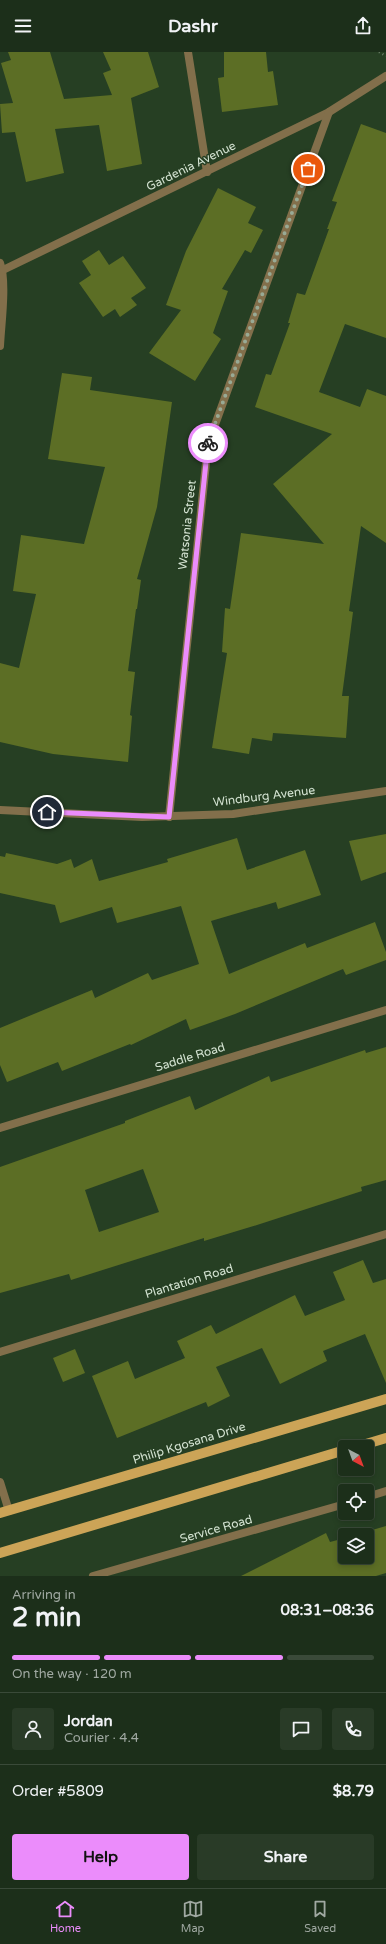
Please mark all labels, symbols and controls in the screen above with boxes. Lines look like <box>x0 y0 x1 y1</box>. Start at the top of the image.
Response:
icon: menu <box>12 15 34 37</box>
text: Dashr <box>168 15 218 37</box>
icon: share <box>352 15 374 37</box>
street label: Gardenia Avenue <box>144 138 238 194</box>
pin <box>291 152 325 186</box>
icon: bag <box>297 158 319 180</box>
courier <box>188 423 228 463</box>
icon: bike <box>197 432 219 454</box>
street label: Watsonia Street <box>175 479 199 571</box>
street label: Windburg Avenue <box>212 783 316 809</box>
pin <box>30 795 64 829</box>
icon: home <box>36 801 58 823</box>
street label: Saddle Road <box>153 1040 227 1074</box>
street label: Plantation Road <box>143 1261 235 1301</box>
street label: Philip Kgosana Drive <box>131 1419 247 1467</box>
north arrow <box>338 1440 374 1476</box>
map controls <box>338 1440 374 1564</box>
button: locate <box>338 1484 374 1520</box>
street label: Service Road <box>178 1512 254 1546</box>
button: layers <box>338 1528 374 1564</box>
text: Arriving in <box>12 1587 76 1603</box>
text: 08:31–08:36 <box>281 1601 374 1619</box>
text: 2 min <box>12 1602 81 1633</box>
text: On the way · 120 m <box>12 1666 132 1682</box>
button: person <box>12 1708 54 1750</box>
button: chat <box>280 1708 322 1750</box>
button: phone <box>332 1708 374 1750</box>
text: Jordan <box>64 1712 113 1730</box>
text: Courier · 4.4 <box>64 1730 139 1746</box>
text: Order #5809 <box>12 1782 104 1800</box>
text: $8.79 <box>333 1782 374 1800</box>
button: Help <box>12 1834 189 1880</box>
button: Share <box>197 1834 374 1880</box>
tab: Home <box>50 1898 81 1935</box>
tab: Map <box>181 1898 205 1935</box>
tab: Saved <box>304 1898 336 1935</box>

